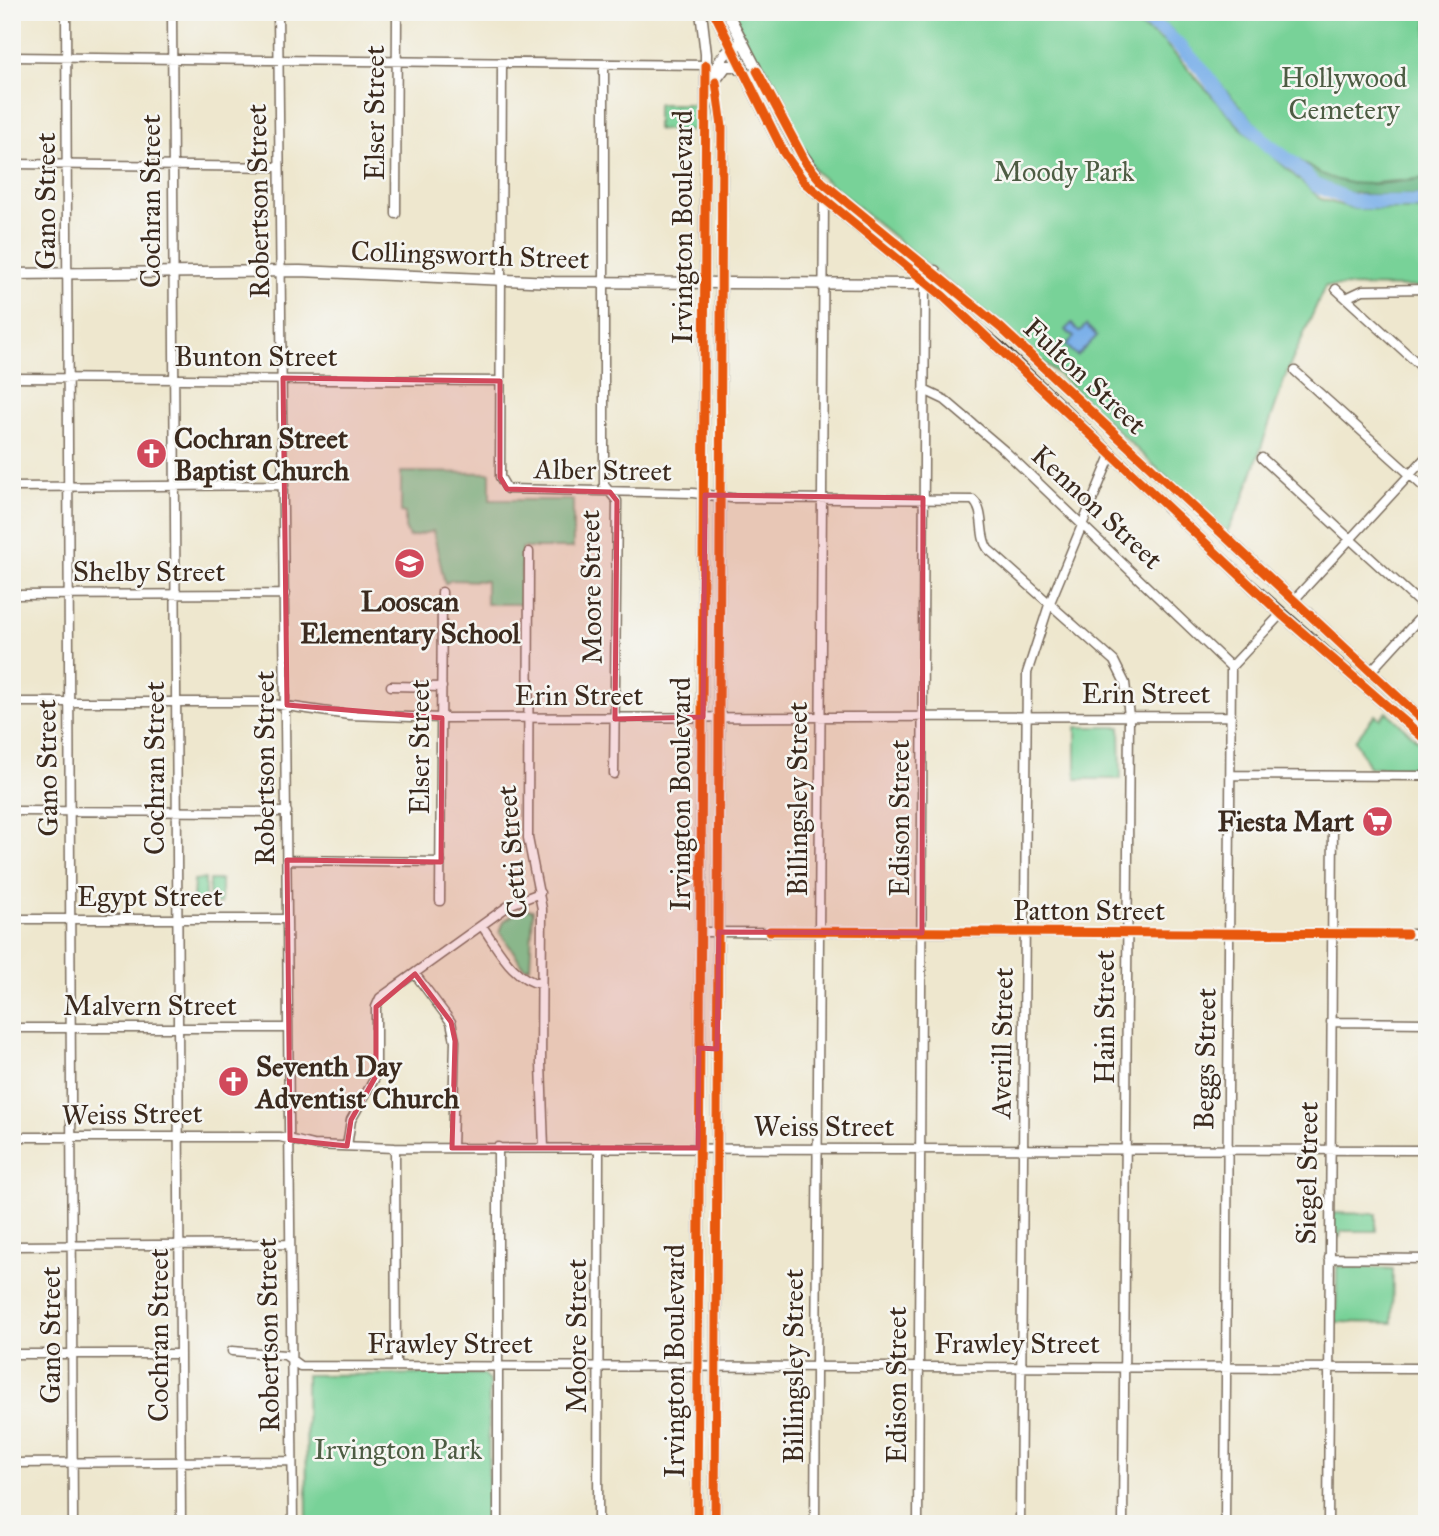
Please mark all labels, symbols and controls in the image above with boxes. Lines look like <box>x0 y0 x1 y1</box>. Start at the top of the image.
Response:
street label: Elser Street <box>357 45 392 181</box>
park label: Hollywood Cemetery <box>1281 60 1407 127</box>
street label: Robertson Street <box>239 103 277 299</box>
street label: Irvington Boulevard <box>665 110 700 344</box>
street label: Cochran Street <box>133 114 168 288</box>
street label: Gano Street <box>28 132 63 270</box>
park label: Moody Park <box>994 154 1134 189</box>
street label: Collingsworth Street <box>350 233 590 277</box>
street label: Fulton Street <box>1016 310 1154 442</box>
street label: Bunton Street <box>174 339 338 374</box>
place label: Cochran Street Baptist Church <box>174 421 350 488</box>
church icon: Cochran Street Baptist Church <box>134 437 168 471</box>
street label: Kennon Street <box>1024 437 1170 577</box>
street label: Alber Street <box>533 451 672 489</box>
street label: Moore Street <box>572 509 610 665</box>
school or university icon: Looscan Elementary School <box>393 547 427 581</box>
street label: Shelby Street <box>73 554 225 589</box>
place label: Looscan Elementary School <box>300 584 521 651</box>
street label: Robertson Street <box>247 671 282 865</box>
street label: Erin Street <box>1082 676 1211 711</box>
street label: Irvington Boulevard <box>663 677 698 911</box>
street label: Erin Street <box>515 678 644 713</box>
street label: Elser Street <box>402 679 437 815</box>
street label: Cochran Street <box>137 681 172 855</box>
street label: Gano Street <box>28 699 66 837</box>
street label: Billingsley Street <box>780 701 815 897</box>
street label: Edison Street <box>882 739 917 897</box>
street label: Cetti Street <box>489 784 535 920</box>
place label: Fiesta Mart <box>1217 804 1354 839</box>
supermarket icon: Fiesta Mart <box>1360 804 1394 838</box>
street label: Egypt Street <box>77 879 223 914</box>
street label: Patton Street <box>1013 893 1165 928</box>
street label: Hain Street <box>1087 950 1122 1084</box>
street label: Averill Street <box>983 967 1021 1120</box>
street label: Malvern Street <box>63 988 237 1023</box>
street label: Beggs Street <box>1186 988 1224 1130</box>
place label: Seventh Day Adventist Church <box>254 1049 460 1116</box>
church icon: Seventh Day Adventist Church <box>216 1065 250 1099</box>
street label: Weiss Street <box>61 1095 203 1133</box>
street label: Siegel Street <box>1288 1101 1326 1245</box>
street label: Weiss Street <box>754 1109 894 1144</box>
street label: Robertson Street <box>249 1237 287 1433</box>
street label: Irvington Boulevard <box>657 1244 692 1478</box>
street label: Cochran Street <box>141 1248 176 1422</box>
street label: Moore Street <box>559 1259 594 1413</box>
street label: Gano Street <box>33 1266 68 1404</box>
street label: Billingsley Street <box>776 1268 811 1464</box>
street label: Edison Street <box>879 1306 914 1464</box>
street label: Frawley Street <box>367 1326 533 1361</box>
street label: Frawley Street <box>934 1326 1100 1361</box>
park label: Irvington Park <box>314 1432 482 1467</box>

